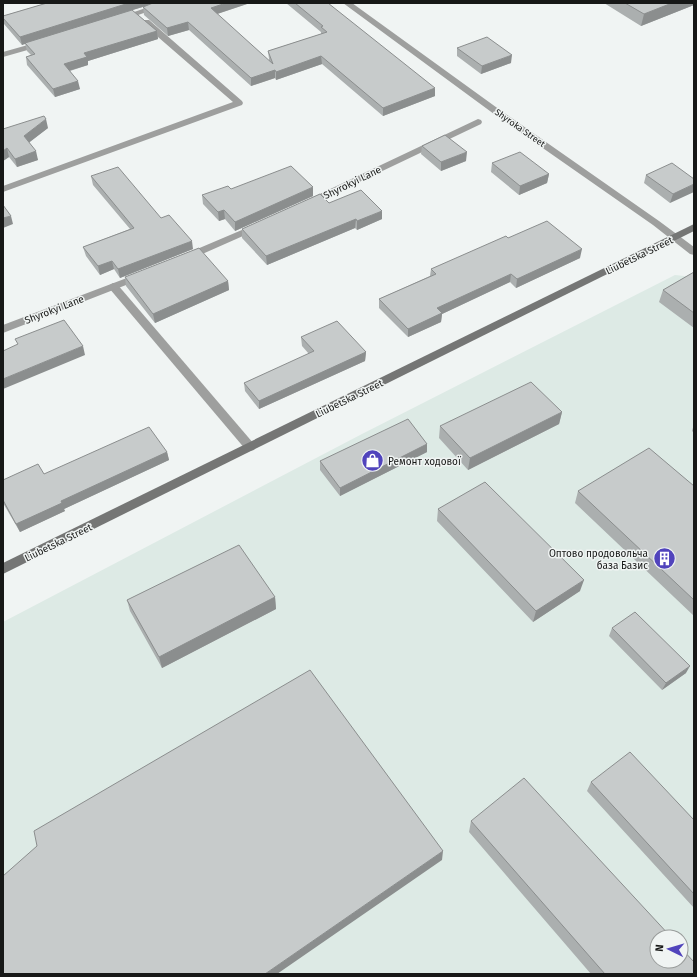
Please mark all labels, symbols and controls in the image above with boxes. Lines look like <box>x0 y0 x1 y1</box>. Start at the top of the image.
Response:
street label: Shyroka Street <box>493 107 548 149</box>
street label: Shyrokyi Lane <box>322 164 383 202</box>
street label: Liubetska Street <box>604 234 675 277</box>
street label: Shyrokyi Lane <box>23 293 86 327</box>
street label: Liubetska Street <box>314 377 385 420</box>
shop icon: Ремонт ходової <box>360 448 386 474</box>
place label: Ремонт ходової <box>388 455 462 468</box>
street label: Liubetska Street <box>23 521 94 564</box>
building icon: Оптово продовольча база Базис <box>651 546 677 572</box>
place label: Оптово продовольча база Базис <box>549 548 648 572</box>
north arrow <box>649 929 689 969</box>
text: N <box>653 944 666 952</box>

